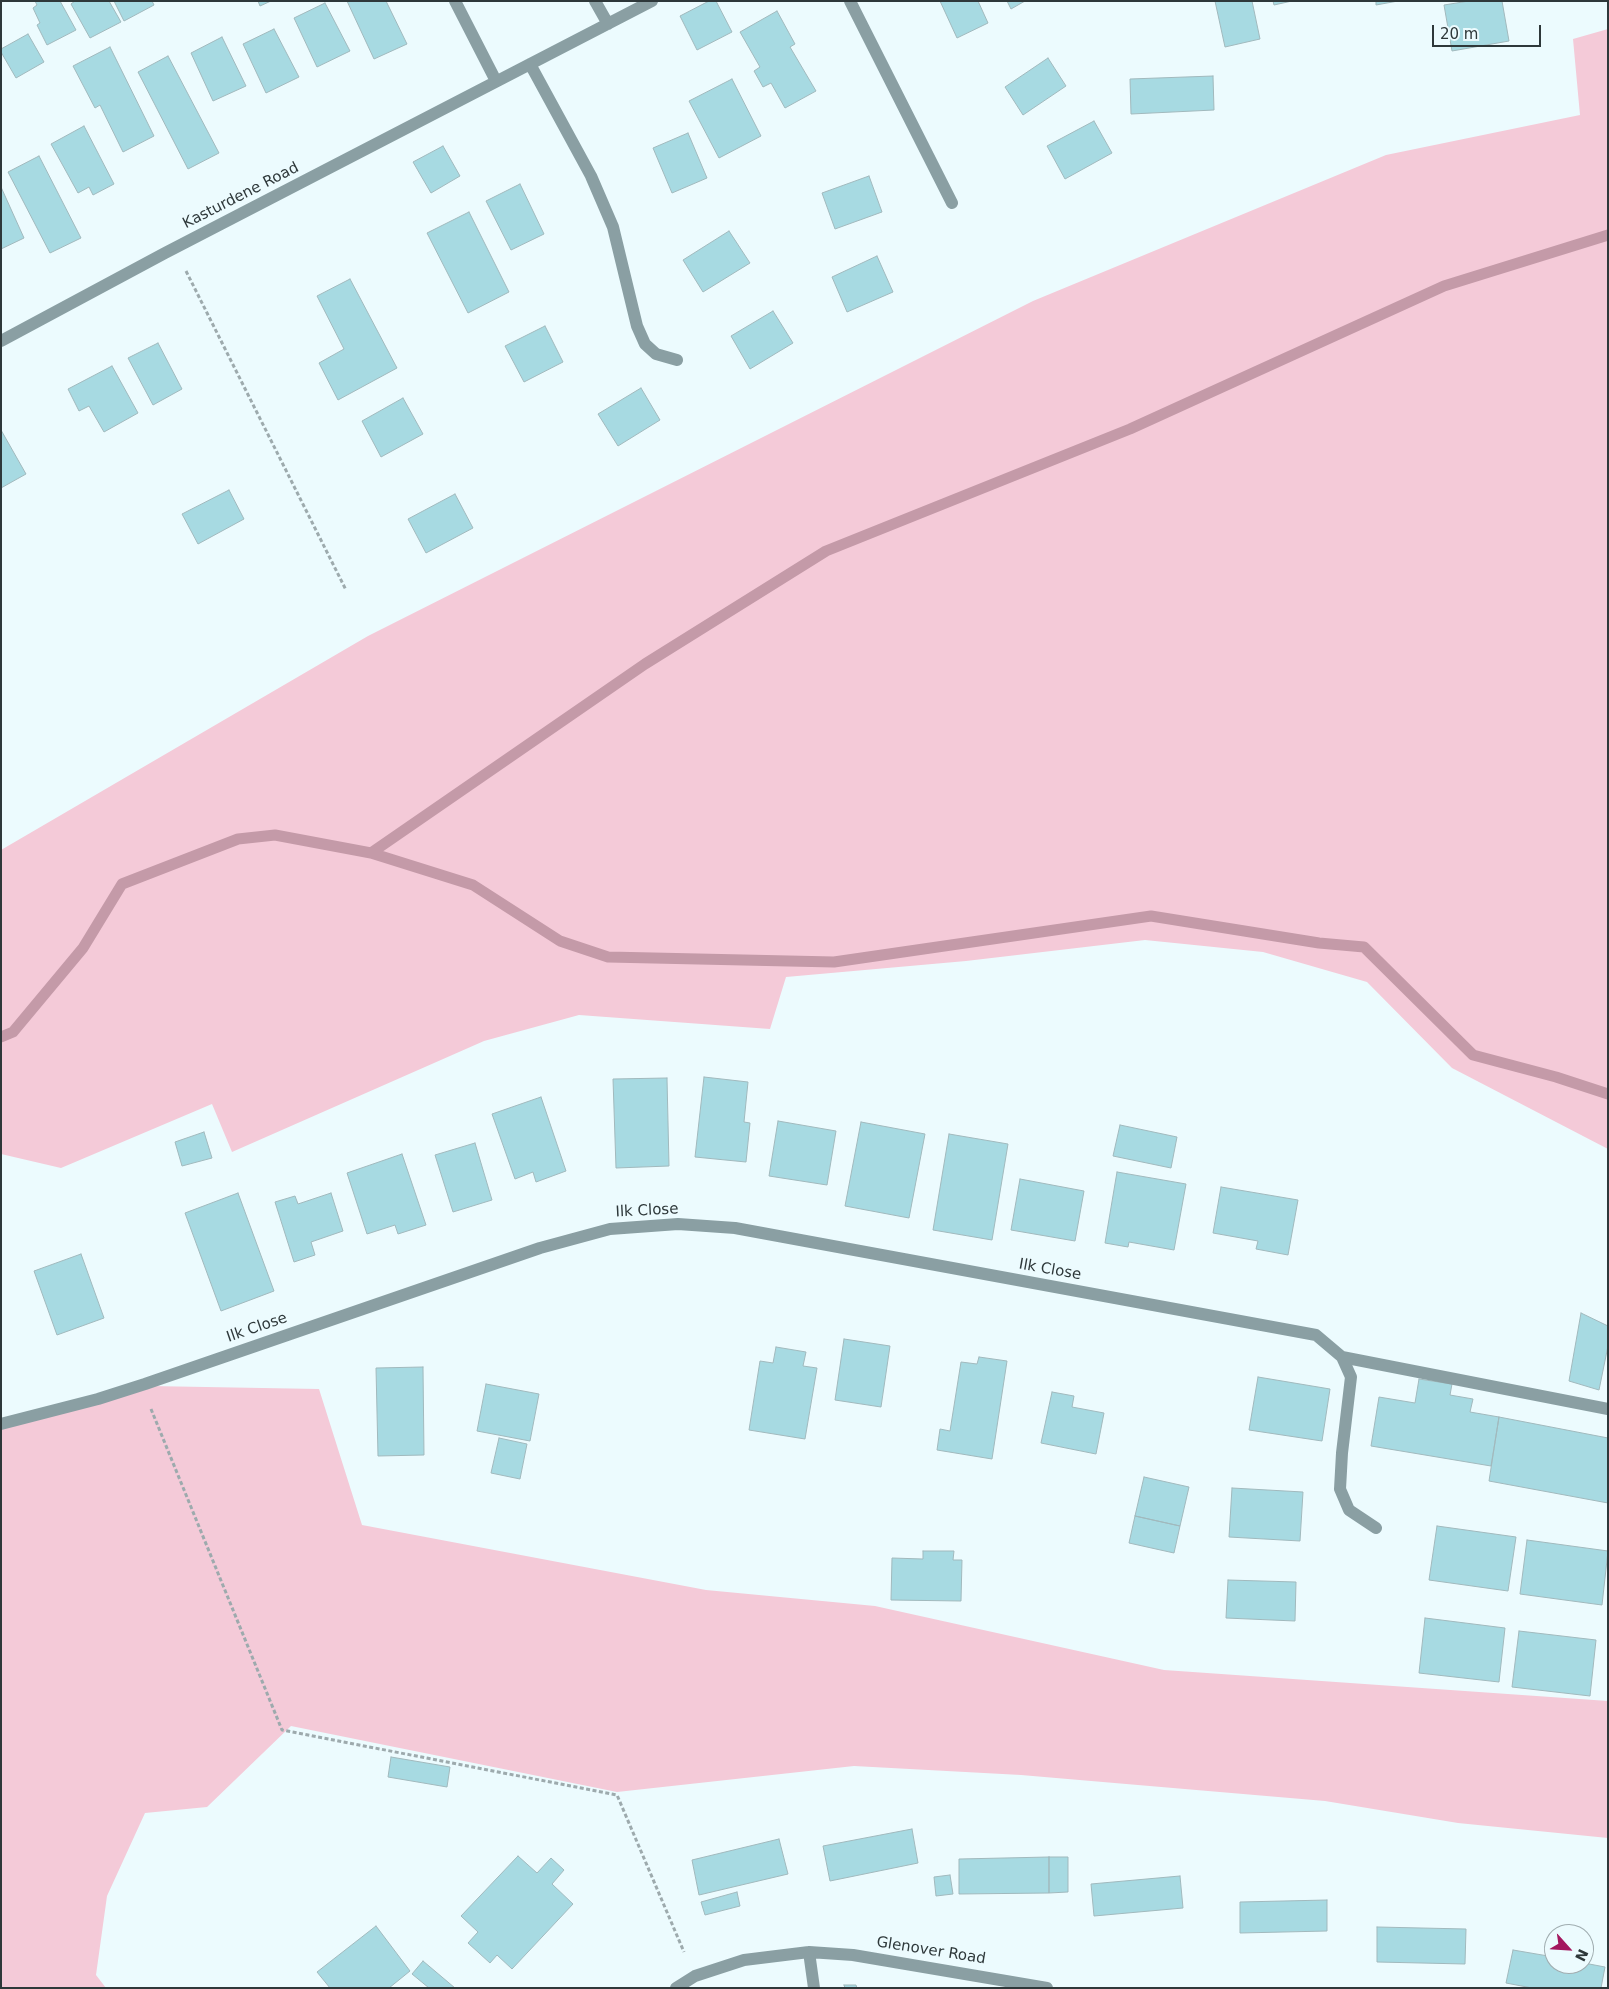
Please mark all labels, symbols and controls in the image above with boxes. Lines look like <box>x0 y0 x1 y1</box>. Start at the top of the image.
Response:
scale bar <box>1434 15 1543 47</box>
text: 20 m <box>1440 25 1478 43</box>
street label: Kasturdene Road <box>180 159 302 233</box>
street label: Ilk Close <box>615 1200 679 1222</box>
street label: Ilk Close <box>1017 1256 1083 1284</box>
street label: Ilk Close <box>224 1309 290 1347</box>
north arrow <box>1544 1924 1594 1974</box>
street label: Glenover Road <box>875 1933 987 1969</box>
text: N <box>1572 1946 1591 1964</box>

